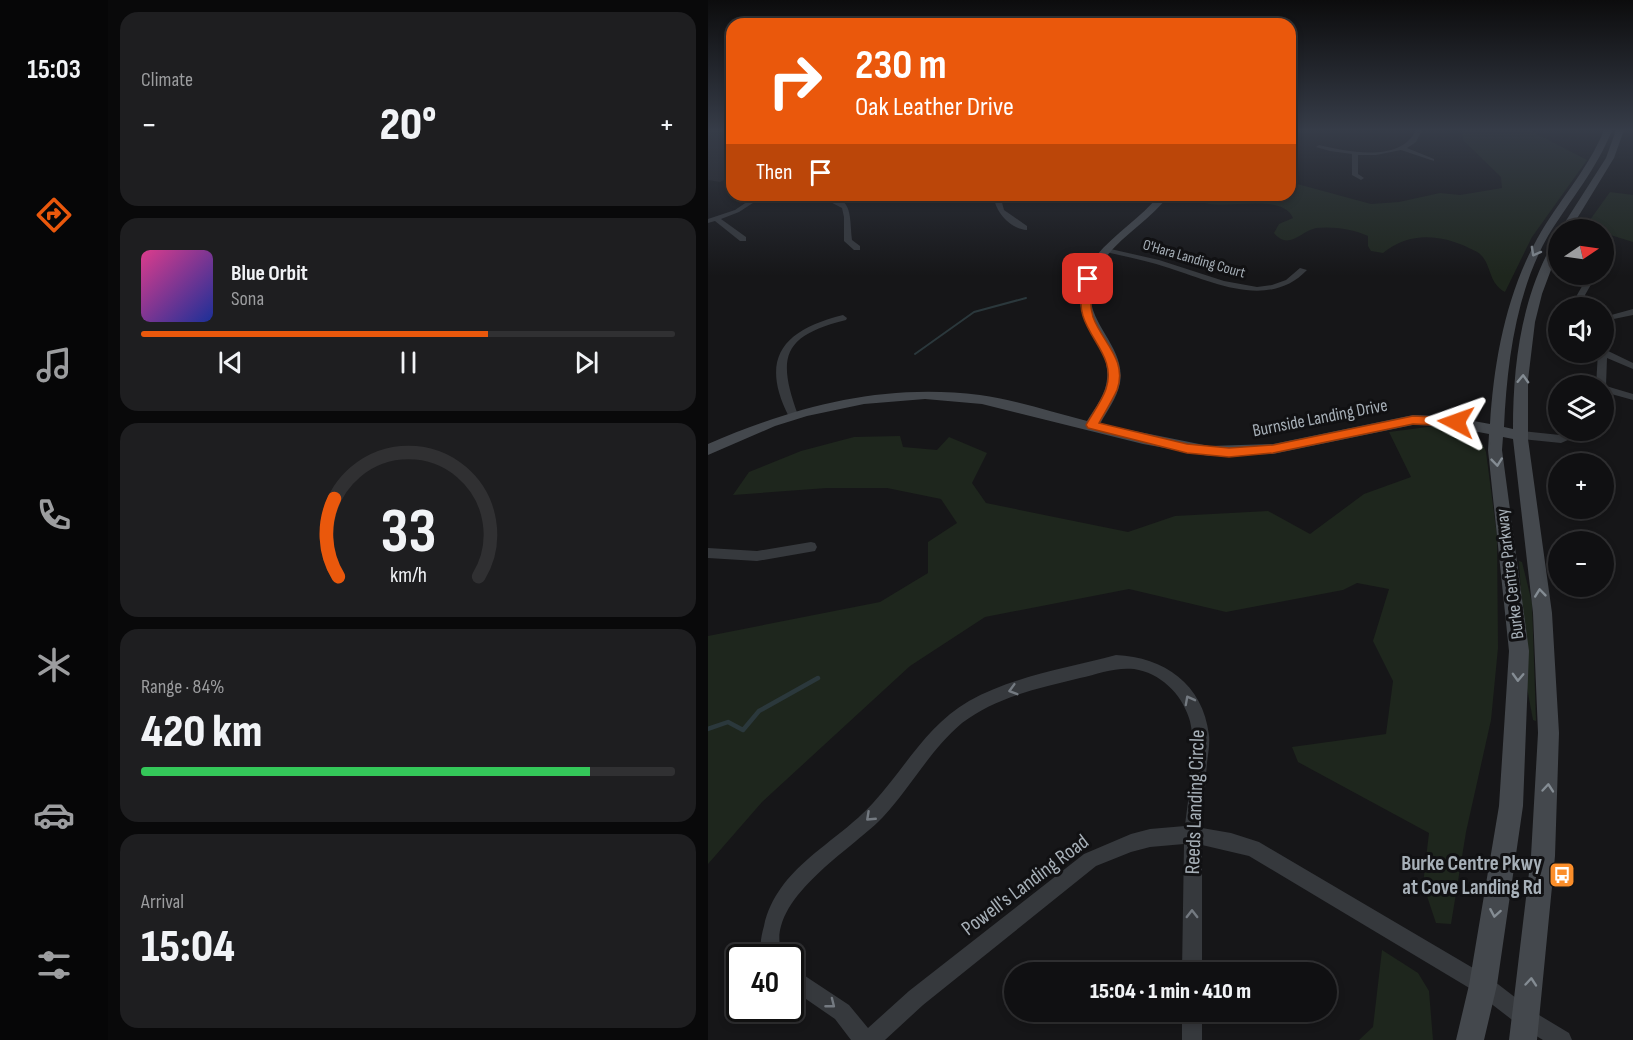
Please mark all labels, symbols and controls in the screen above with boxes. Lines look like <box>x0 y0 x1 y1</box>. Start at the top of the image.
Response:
text: 230 m <box>855 40 947 91</box>
icon: right <box>756 42 834 120</box>
text: 15:03 <box>27 54 81 86</box>
text: Climate <box>141 68 193 92</box>
text: Oak Leather Drive <box>855 91 1014 123</box>
text: 20° <box>380 98 436 153</box>
text: − <box>141 105 157 145</box>
text: + <box>659 105 675 145</box>
icon: arrive <box>804 156 837 189</box>
text: Then <box>756 159 792 186</box>
icon: directions <box>33 194 75 236</box>
north arrow <box>1548 219 1614 285</box>
map controls <box>1548 219 1614 597</box>
street label: O'Hara Landing Court <box>1141 235 1248 283</box>
one-way arrow <box>1531 246 1542 256</box>
pin <box>1062 253 1113 304</box>
text: Blue Orbit <box>231 260 308 287</box>
icon: arrive <box>1071 262 1104 295</box>
text: Sona <box>231 287 264 311</box>
button: sound <box>1548 297 1614 363</box>
icon: music <box>33 344 75 386</box>
icon: previous <box>214 346 247 379</box>
icon: pause <box>392 346 425 379</box>
icon: next <box>570 346 603 379</box>
one-way arrow <box>1517 374 1529 383</box>
button: layers <box>1548 375 1614 441</box>
position arrow <box>1424 390 1488 454</box>
street label: Burnside Landing Drive <box>1251 395 1389 441</box>
button: + <box>1548 453 1614 519</box>
one-way arrow <box>1490 458 1503 467</box>
icon: phone <box>33 494 75 536</box>
text: 33 <box>380 495 436 570</box>
street label: Burke Centre Parkway <box>1492 507 1528 641</box>
button: − <box>1548 531 1614 597</box>
text: km/h <box>389 563 427 588</box>
one-way arrow <box>1534 589 1547 598</box>
icon: climate <box>33 644 75 686</box>
one-way arrow <box>1511 672 1524 681</box>
text: Range · 84% <box>141 675 225 699</box>
one-way arrow <box>1008 683 1019 695</box>
one-way arrow <box>1185 696 1196 706</box>
text: 420 km <box>141 705 262 760</box>
street label: Reeds Landing Circle <box>1180 729 1210 875</box>
one-way arrow <box>1541 783 1554 793</box>
icon: car <box>33 794 75 836</box>
one-way arrow <box>867 810 877 821</box>
street label: Powell's Landing Road <box>956 829 1094 941</box>
place label: Burke Centre Pkwy at Cove Landing Rd <box>1401 851 1542 900</box>
bus stop icon: Burke Centre Pkwy at Cove Landing Rd <box>1547 860 1577 890</box>
text: Arrival <box>141 890 184 914</box>
one-way arrow <box>1490 908 1502 917</box>
one-way arrow <box>1186 909 1198 918</box>
text: 15:04 <box>141 920 235 975</box>
icon: filters <box>33 944 75 986</box>
speed limit sign: 40 <box>726 944 804 1022</box>
text: 15:04 · 1 min · 410 m <box>1090 978 1251 1005</box>
one-way arrow <box>1524 978 1537 987</box>
one-way arrow <box>824 996 835 1007</box>

